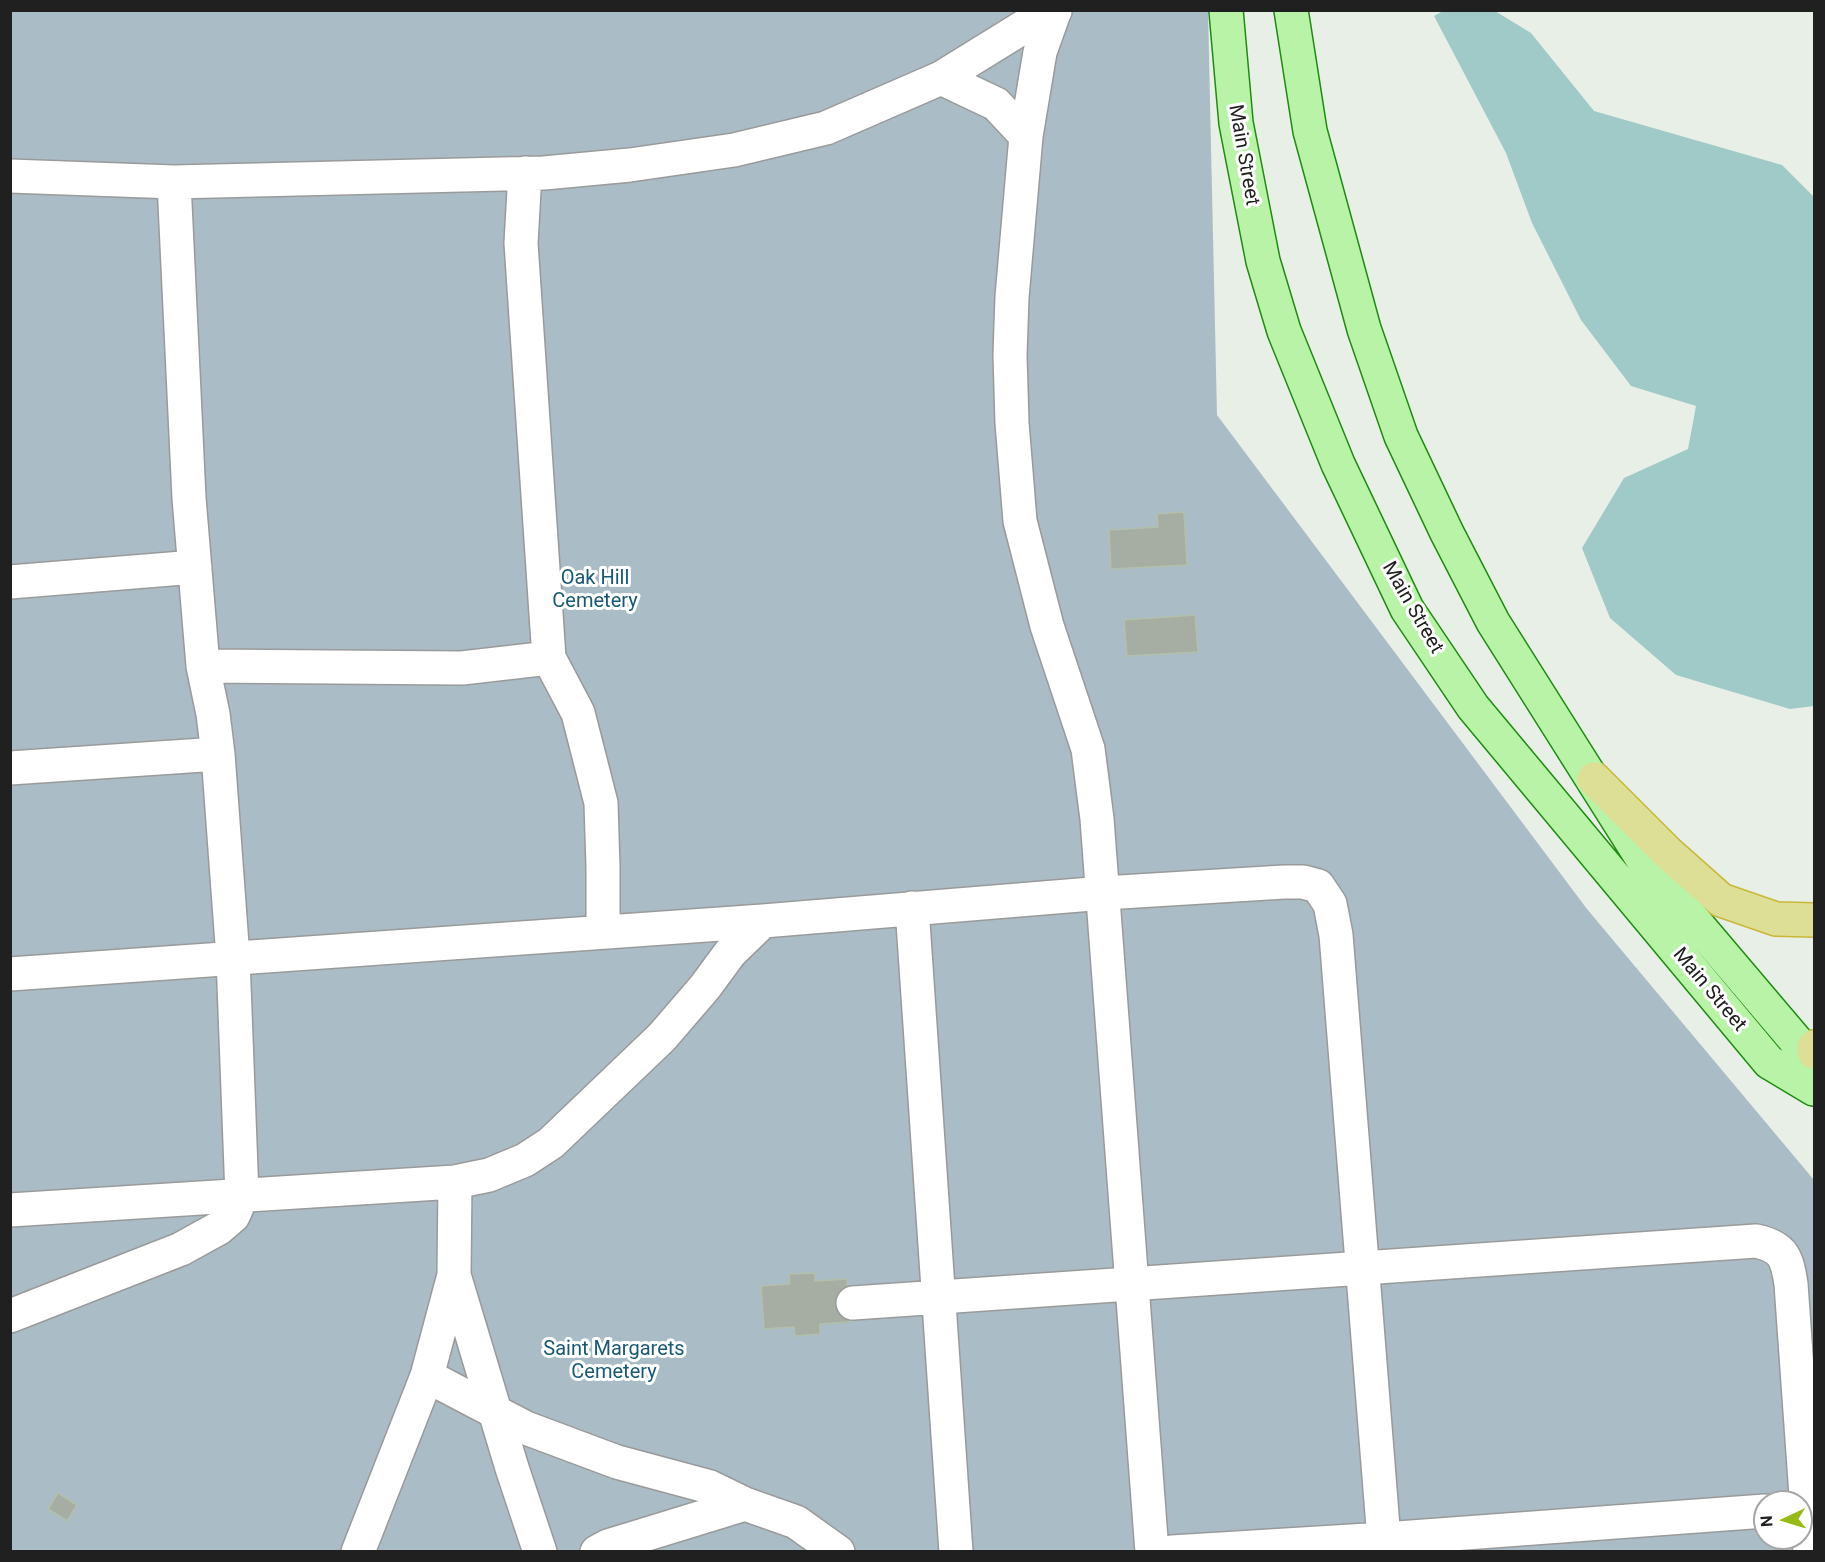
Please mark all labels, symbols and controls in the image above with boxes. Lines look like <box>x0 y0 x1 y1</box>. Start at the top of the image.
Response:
street label: Main Street <box>1222 103 1264 207</box>
street label: Main Street <box>1376 558 1448 658</box>
park label: Oak Hill Cemetery <box>552 567 638 614</box>
street label: Main Street <box>1667 943 1751 1037</box>
park label: Saint Margarets Cemetery <box>543 1338 685 1385</box>
north arrow <box>1753 1490 1813 1550</box>
text: N <box>1757 1515 1776 1527</box>

